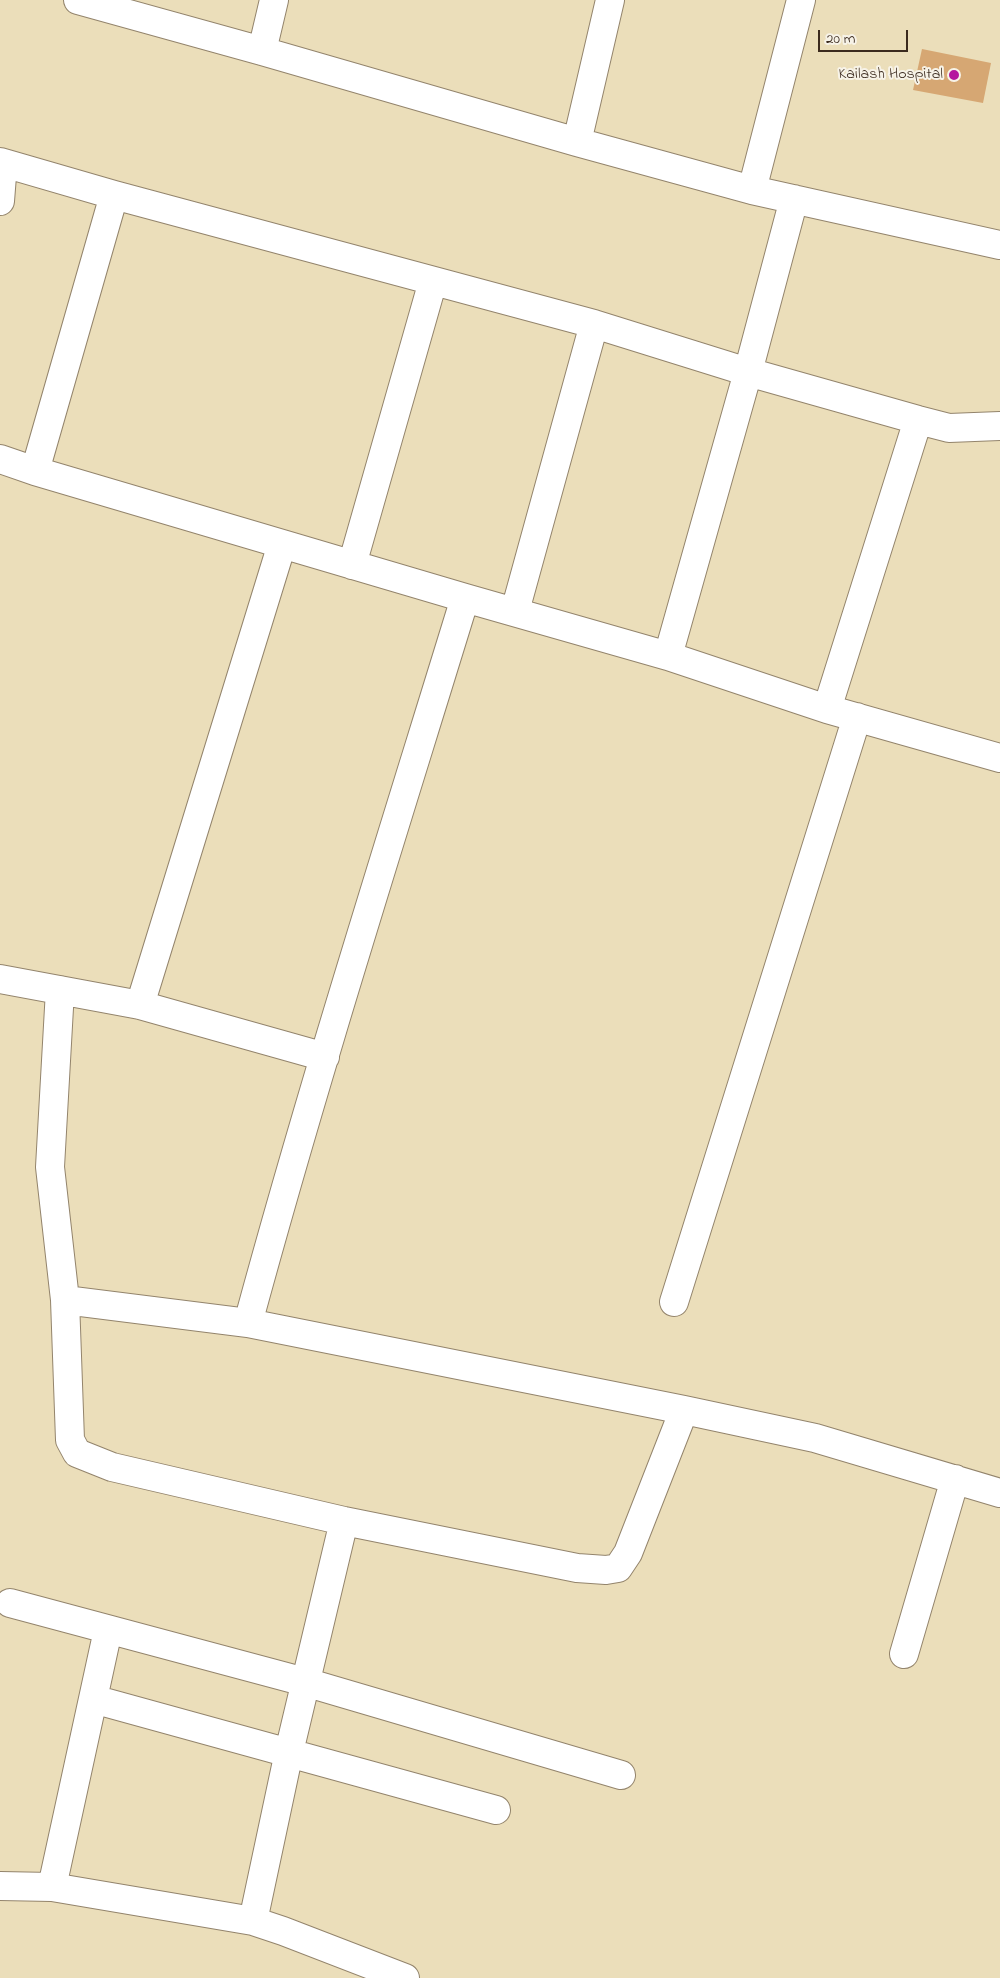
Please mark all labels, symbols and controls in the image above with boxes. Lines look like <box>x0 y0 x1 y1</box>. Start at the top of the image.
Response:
scale bar <box>820 20 910 52</box>
text: 20 m <box>826 28 855 50</box>
place label: Kailash Hospital <box>839 65 943 85</box>
marker: Kailash Hospital <box>947 68 961 82</box>

